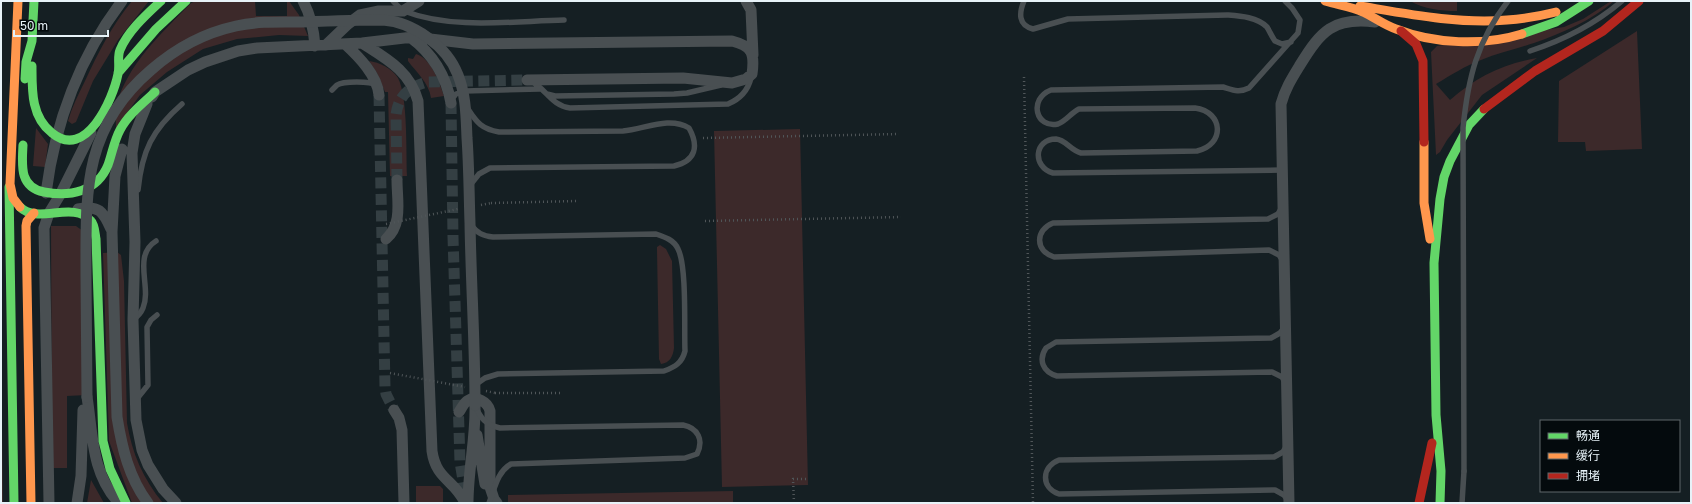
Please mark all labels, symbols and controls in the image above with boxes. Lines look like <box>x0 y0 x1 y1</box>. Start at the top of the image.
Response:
scale bar <box>14 12 108 38</box>
text: 50 m <box>20 18 48 33</box>
legend <box>1540 420 1680 492</box>
text: 畅通 <box>1576 428 1600 443</box>
text: 缓行 <box>1576 448 1600 463</box>
text: 拥堵 <box>1576 468 1600 483</box>

